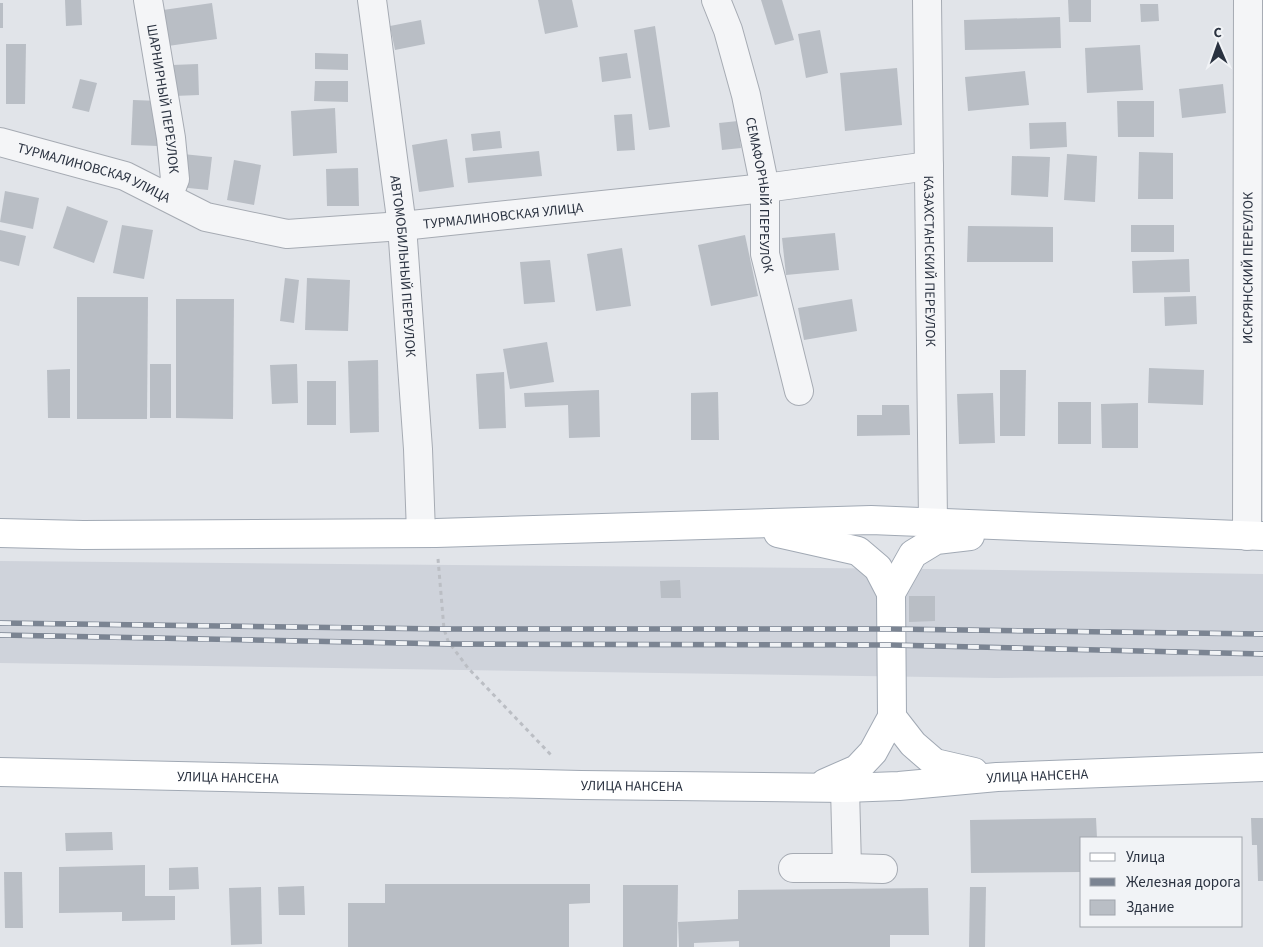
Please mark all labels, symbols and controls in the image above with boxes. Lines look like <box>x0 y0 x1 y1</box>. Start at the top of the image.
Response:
north arrow <box>1193 20 1243 70</box>
street label: ШАРНИРНЫЙ ПЕРЕУЛОК <box>141 23 183 175</box>
text: С <box>1213 23 1222 43</box>
street label: СЕМАФОРНЫЙ ПЕРЕУЛОК <box>740 115 779 276</box>
street label: ТУРМАЛИНОВСКАЯ УЛИЦА <box>15 138 174 209</box>
street label: АВТОМОБИЛЬНЫЙ ПЕРЕУЛОК <box>384 174 420 359</box>
street label: КАЗАХСТАНСКИЙ ПЕРЕУЛОК <box>918 175 940 348</box>
street label: ИСКРЯНСКИЙ ПЕРЕУЛОК <box>1238 191 1259 344</box>
street label: ТУРМАЛИНОВСКАЯ УЛИЦА <box>422 198 585 235</box>
street label: УЛИЦА НАНСЕНА <box>986 765 1089 789</box>
street label: УЛИЦА НАНСЕНА <box>177 767 279 789</box>
street label: УЛИЦА НАНСЕНА <box>581 776 683 797</box>
legend <box>1080 837 1243 927</box>
text: Улица <box>1126 847 1165 868</box>
text: Железная дорога <box>1126 872 1241 893</box>
text: Здание <box>1126 897 1174 918</box>

